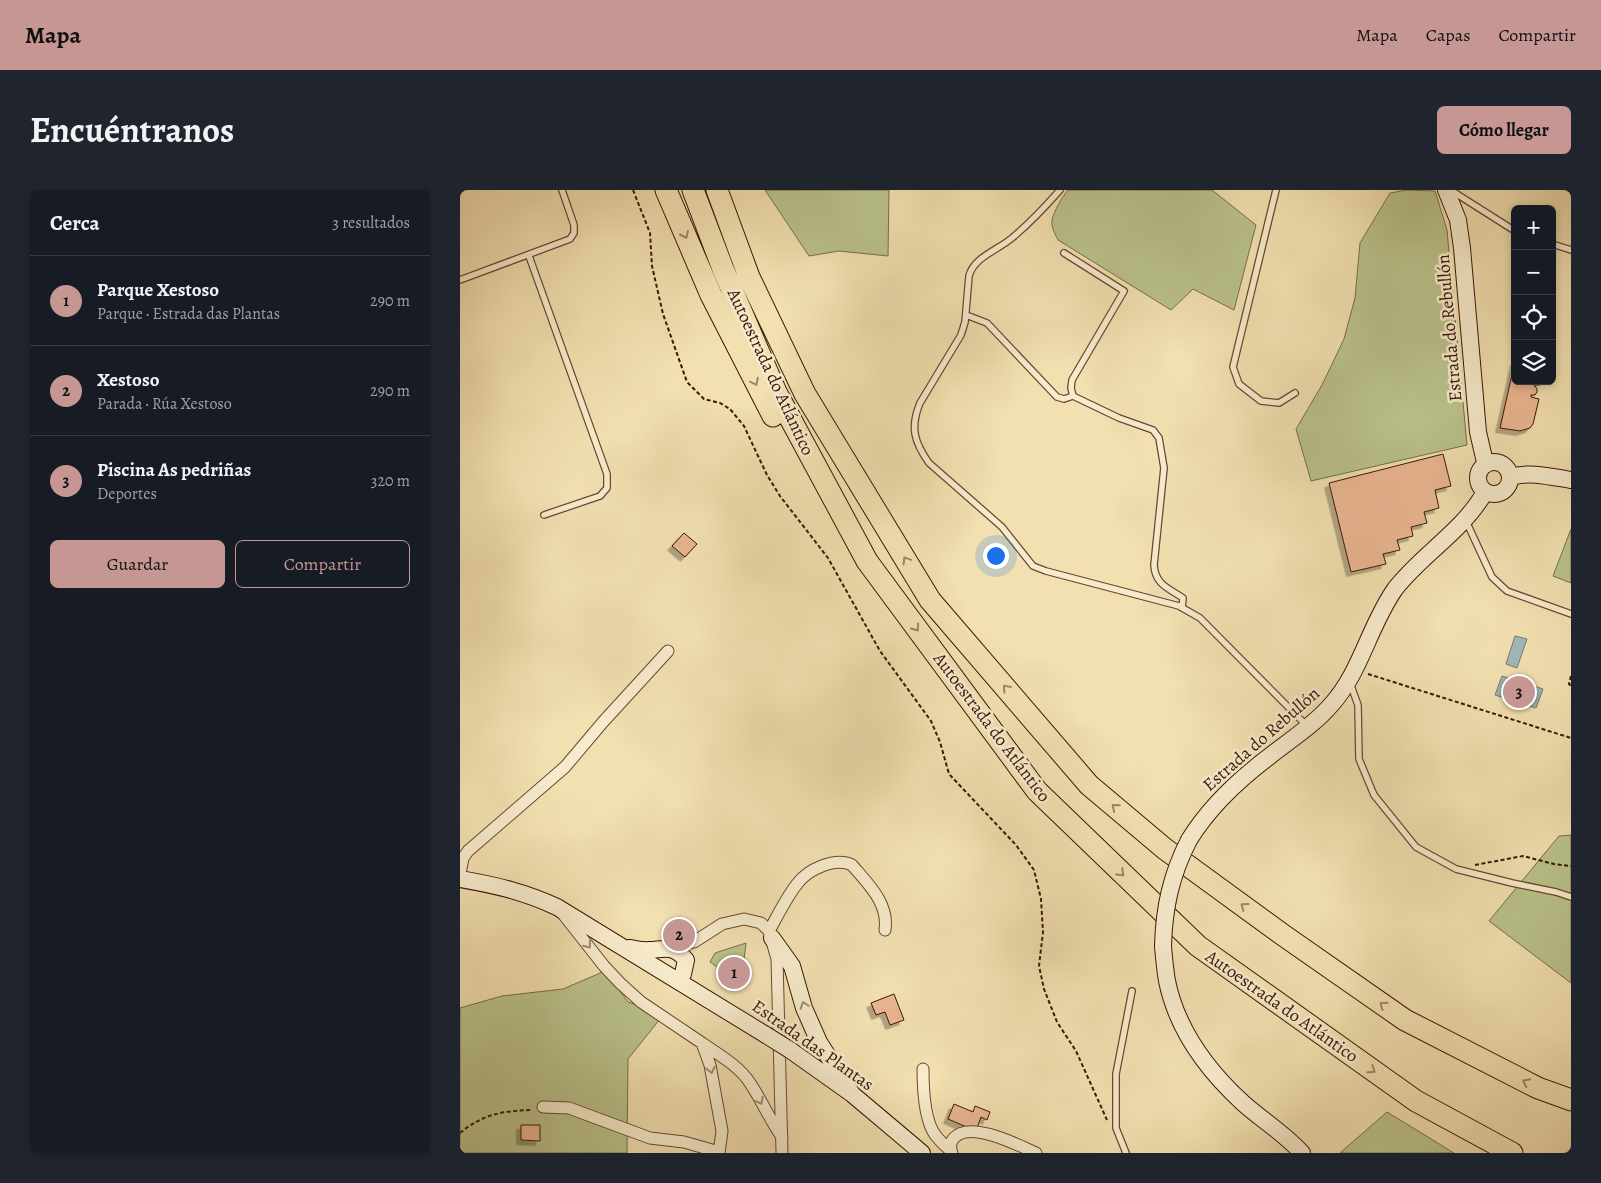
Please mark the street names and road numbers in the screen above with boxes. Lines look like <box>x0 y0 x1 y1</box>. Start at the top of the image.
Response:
street label: Estrada do Rebullón <box>1431 253 1467 403</box>
street label: Autoestrada do Atlántico <box>721 284 820 459</box>
street label: Autoestrada do Atlántico <box>927 647 1056 807</box>
street label: Estrada do Rebullón <box>1197 681 1325 797</box>
street label: Autoestrada do Atlántico <box>1200 944 1363 1068</box>
street label: Estrada das Plantas <box>747 994 879 1096</box>

